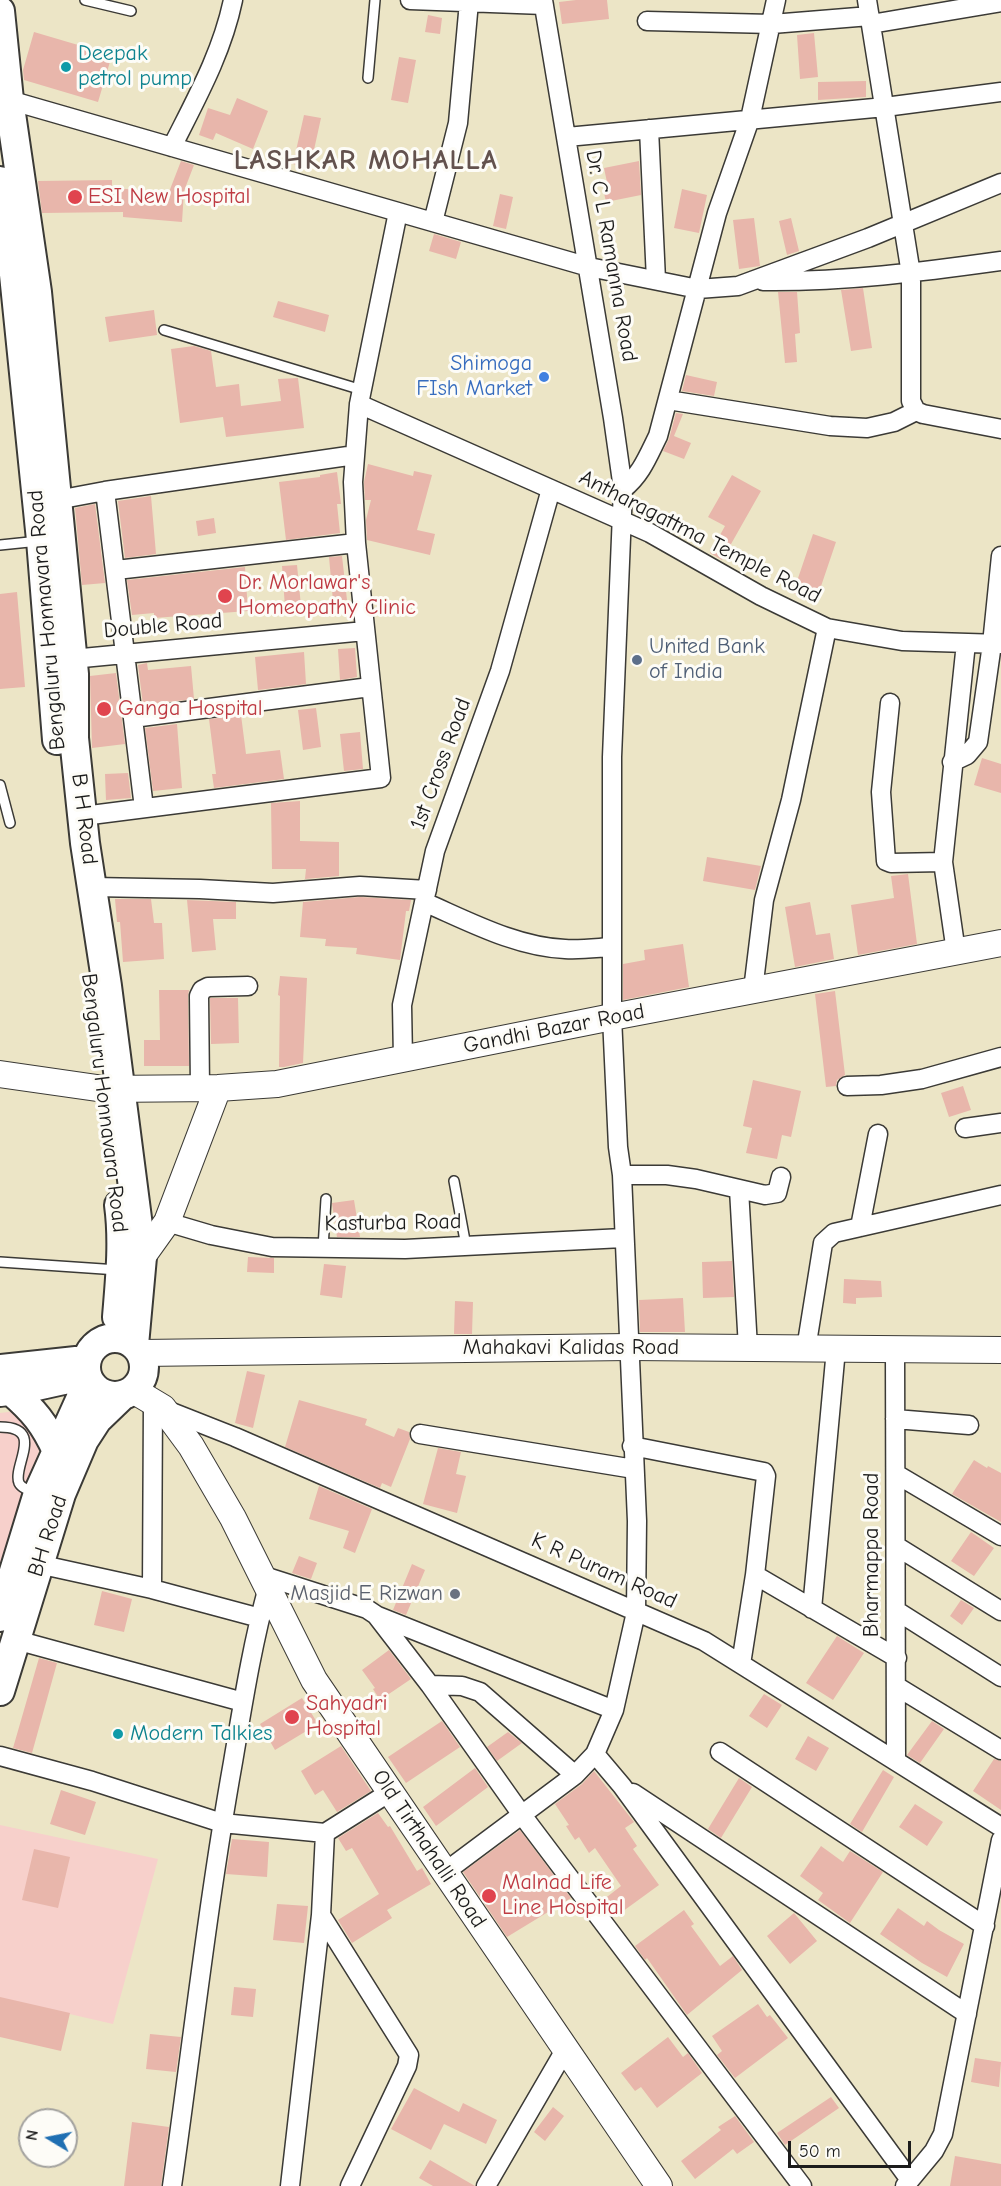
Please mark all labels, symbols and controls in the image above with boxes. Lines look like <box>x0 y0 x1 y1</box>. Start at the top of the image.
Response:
place label: Deepak petrol pump <box>78 41 192 92</box>
marker: Deepak petrol pump <box>59 60 73 74</box>
district label: LASHKAR MOHALLA <box>234 144 498 178</box>
street label: Dr. C L Ramanna Road <box>579 148 643 364</box>
place label: ESI New Hospital <box>88 184 250 210</box>
marker: ESI New Hospital <box>66 188 84 206</box>
place label: Shimoga FIsh Market <box>416 351 532 402</box>
marker: Shimoga FIsh Market <box>537 370 551 384</box>
street label: Antharagattma Temple Road <box>575 464 825 610</box>
street label: Bengaluru Honnavara Road <box>22 489 72 751</box>
place label: Dr. Morlawar's Homeopathy Clinic <box>238 570 416 622</box>
marker: Dr. Morlawar's Homeopathy Clinic <box>216 587 234 605</box>
street label: Double Road <box>102 608 224 644</box>
place label: United Bank of India <box>649 634 765 686</box>
marker: United Bank of India <box>630 653 644 667</box>
street label: 1st Cross Road <box>405 695 477 833</box>
place label: Ganga Hospital <box>118 696 263 722</box>
marker: Ganga Hospital <box>95 700 113 718</box>
street label: B H Road <box>65 772 103 866</box>
street label: Bengaluru Honnavara Road <box>75 972 133 1234</box>
street label: Gandhi Bazar Road <box>461 998 647 1060</box>
street label: Kasturba Road <box>324 1209 462 1237</box>
street label: Mahakavi Kalidas Road <box>463 1335 679 1361</box>
street label: Bharmappa Road <box>859 1473 885 1637</box>
street label: BH Road <box>22 1492 74 1580</box>
street label: K R Puram Road <box>527 1527 681 1615</box>
place label: Masjid E Rizwan <box>290 1581 443 1607</box>
marker: Masjid E Rizwan <box>448 1587 462 1601</box>
place label: Sahyadri Hospital <box>306 1691 388 1742</box>
marker: Sahyadri Hospital <box>283 1708 301 1726</box>
place label: Modern Talkies <box>130 1721 272 1747</box>
marker: Modern Talkies <box>111 1727 125 1741</box>
street label: Old Tirthahalli Road <box>366 1765 492 1933</box>
place label: Malnad Life Line Hospital <box>502 1870 624 1922</box>
marker: Malnad Life Line Hospital <box>480 1887 498 1905</box>
north arrow <box>18 2108 78 2168</box>
text: N <box>22 2129 42 2142</box>
scale bar <box>791 2129 914 2167</box>
text: 50 m <box>799 2141 841 2162</box>

